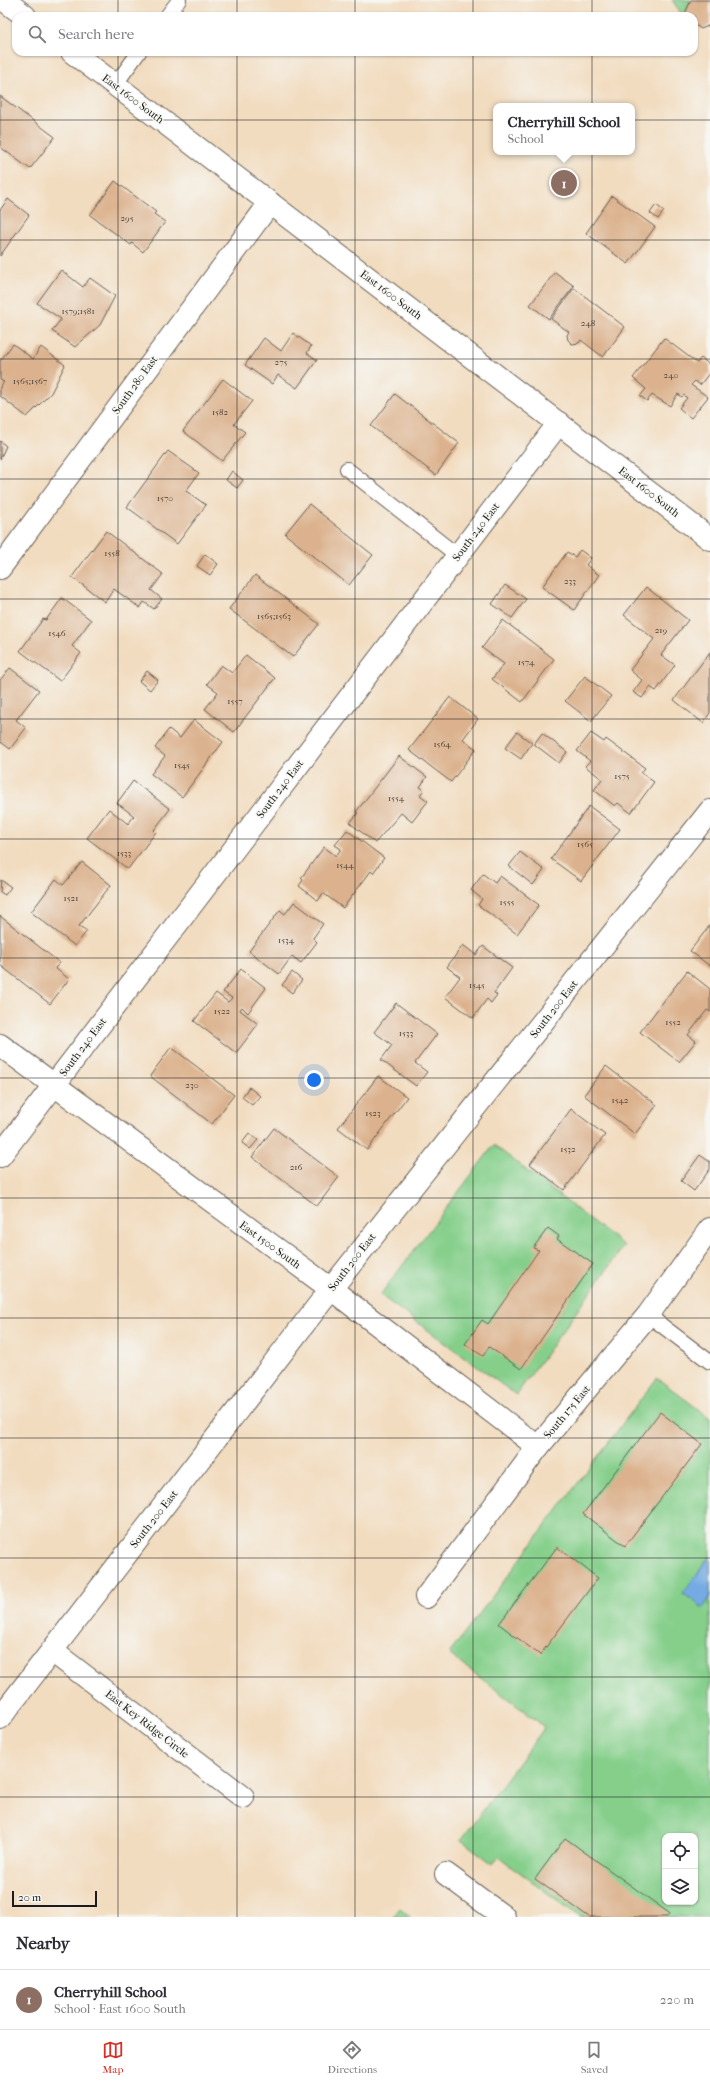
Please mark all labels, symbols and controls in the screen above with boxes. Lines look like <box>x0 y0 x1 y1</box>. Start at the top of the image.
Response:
search box <box>12 12 698 56</box>
icon: search <box>26 23 48 45</box>
text: Search here <box>58 25 134 43</box>
street label: East 1600 South <box>100 72 167 127</box>
popup <box>493 103 635 155</box>
text: Cherryhill School <box>508 113 620 131</box>
text: School <box>508 131 544 146</box>
pin: 1 <box>551 168 577 198</box>
house number: 295 <box>120 213 134 223</box>
street label: East 1600 South <box>358 268 425 323</box>
house number: 1579;1581 <box>61 306 95 316</box>
house number: 248 <box>581 318 596 328</box>
street label: South 280 East <box>109 353 161 417</box>
house number: 275 <box>275 357 288 367</box>
house number: 240 <box>664 370 678 380</box>
house number: 1565;1567 <box>13 376 48 386</box>
house number: 1582 <box>212 407 228 417</box>
street label: East 1600 South <box>616 464 683 520</box>
house number: 1570 <box>157 493 173 503</box>
street label: South 240 East <box>450 500 502 564</box>
house number: 1558 <box>104 548 120 558</box>
house number: 233 <box>564 576 576 586</box>
house number: 1565;1563 <box>257 611 291 621</box>
house number: 219 <box>655 625 668 635</box>
house number: 1546 <box>48 628 66 638</box>
house number: 1574 <box>518 657 535 667</box>
house number: 1557 <box>227 696 243 706</box>
house number: 1564 <box>433 739 451 749</box>
street label: South 240 East <box>254 757 306 821</box>
house number: 1545 <box>174 760 190 770</box>
house number: 1575 <box>614 771 630 781</box>
house number: 1554 <box>388 793 405 803</box>
house number: 1565 <box>577 839 593 849</box>
house number: 1533 <box>117 848 132 858</box>
house number: 1544 <box>336 860 355 870</box>
house number: 1521 <box>64 893 78 903</box>
house number: 1555 <box>500 897 514 907</box>
house number: 1534 <box>278 935 295 945</box>
street label: South 200 East <box>527 977 581 1040</box>
house number: 1545 <box>469 980 485 990</box>
house number: 1522 <box>214 1006 231 1016</box>
street label: South 240 East <box>57 1015 109 1079</box>
house number: 1552 <box>665 1017 681 1027</box>
house number: 1533 <box>399 1028 414 1038</box>
your location <box>304 1070 324 1090</box>
house number: 230 <box>185 1080 199 1090</box>
house number: 1542 <box>611 1095 629 1105</box>
house number: 1523 <box>365 1108 381 1118</box>
house number: 1532 <box>560 1144 576 1154</box>
house number: 216 <box>290 1162 302 1172</box>
street label: East 1500 South <box>237 1218 304 1272</box>
street label: South 200 East <box>325 1230 379 1293</box>
street label: South 175 East <box>541 1383 593 1441</box>
street label: South 200 East <box>127 1487 181 1550</box>
street label: East Key Ridge Circle <box>103 1687 192 1761</box>
map controls <box>662 1833 698 1905</box>
button: locate <box>662 1833 698 1869</box>
button: layers <box>662 1869 698 1905</box>
scale bar <box>12 1889 97 1908</box>
text: 20 m <box>18 1891 41 1904</box>
text: Nearby <box>16 1933 70 1953</box>
text: Cherryhill School <box>54 1983 167 2001</box>
text: 1 <box>27 1992 31 2007</box>
text: 220 m <box>660 1992 694 2007</box>
text: School · East 1600 South <box>54 2001 186 2016</box>
tab: Map <box>102 2039 124 2076</box>
tab: Directions <box>328 2039 377 2076</box>
tab: Saved <box>581 2039 608 2076</box>

